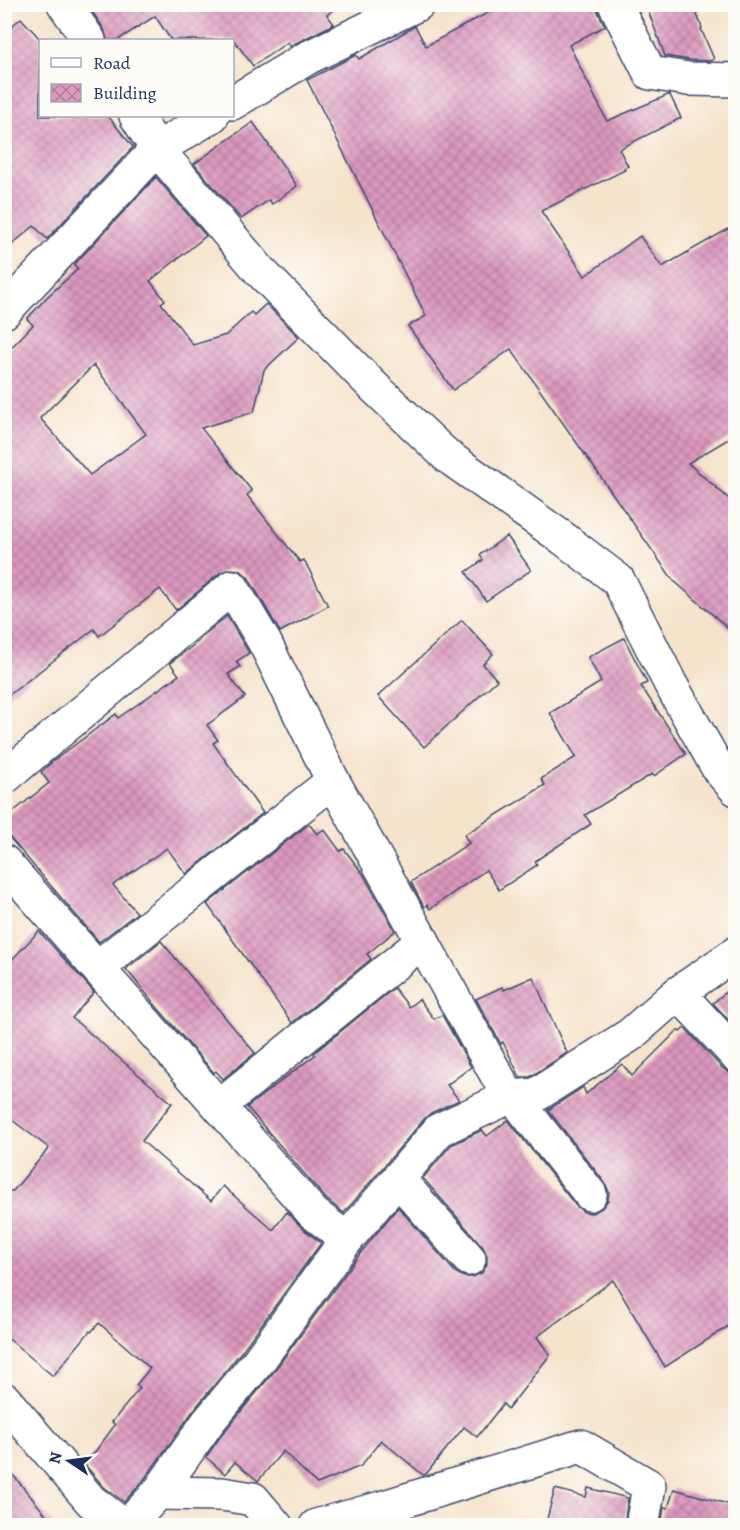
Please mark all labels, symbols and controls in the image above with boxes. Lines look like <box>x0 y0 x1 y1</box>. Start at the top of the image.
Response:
legend <box>39 39 234 117</box>
text: Road <box>93 51 131 75</box>
text: Building <box>93 81 157 105</box>
north arrow <box>39 1431 99 1491</box>
text: N <box>43 1449 67 1466</box>

